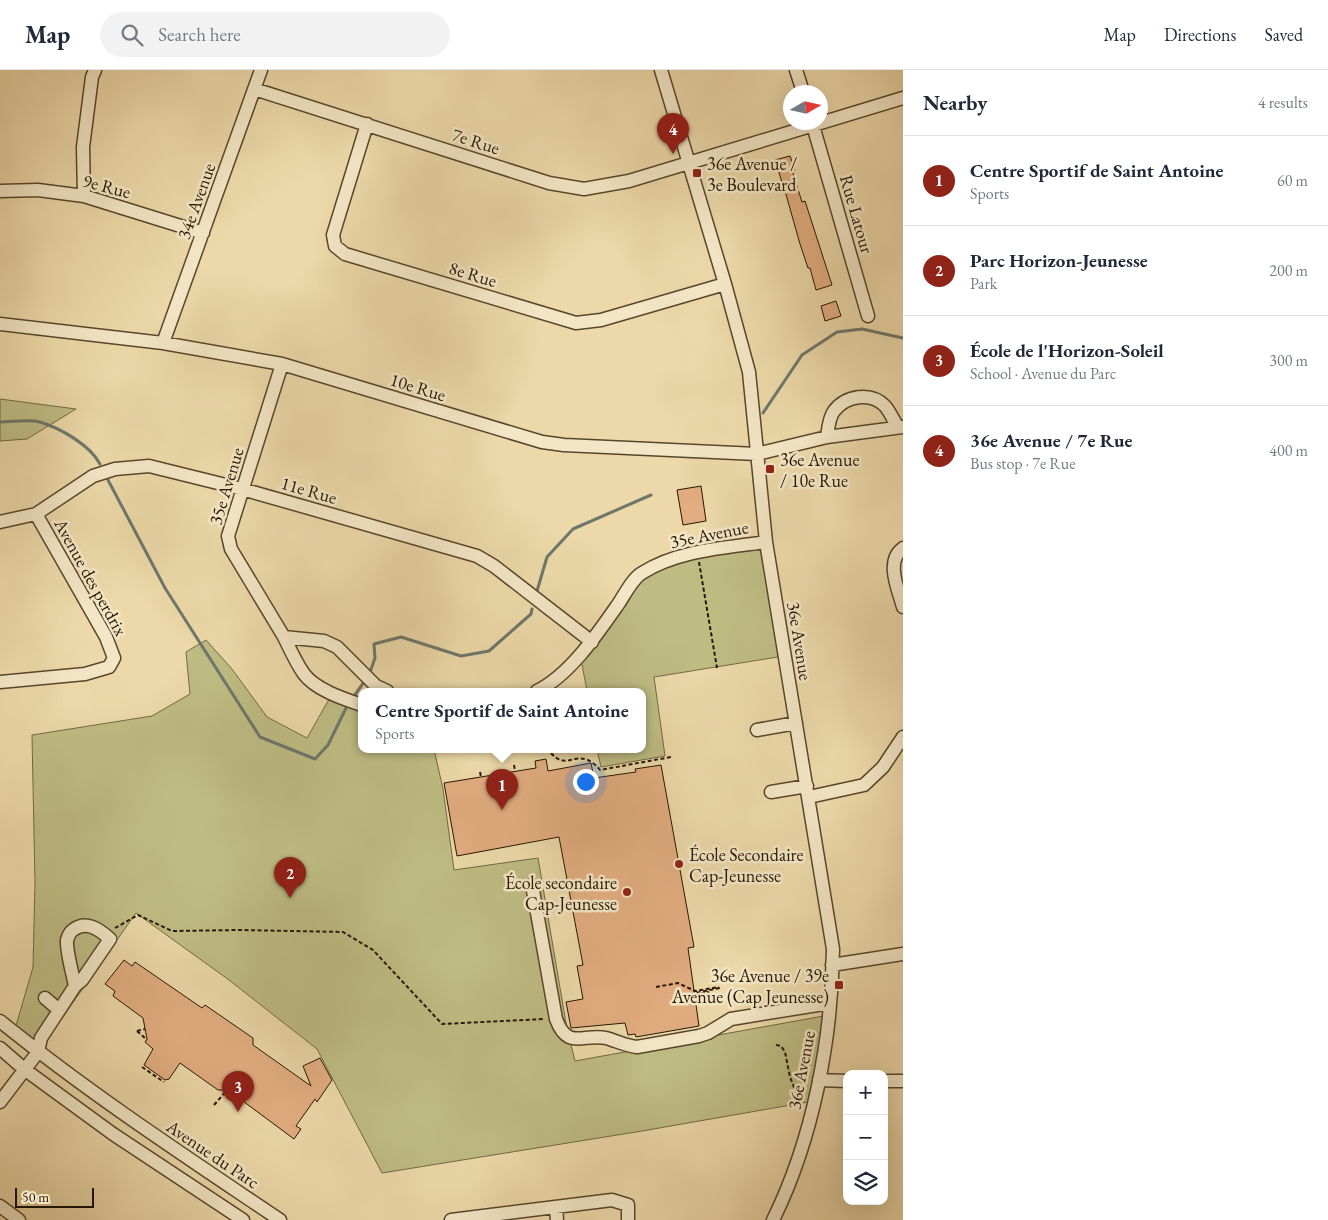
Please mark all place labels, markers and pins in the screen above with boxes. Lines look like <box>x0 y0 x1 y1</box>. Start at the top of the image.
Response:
pin: 4 <box>657 113 689 154</box>
place label: 36e Avenue / 3e Boulevard <box>707 152 797 196</box>
marker: 36e Avenue / 3e Boulevard <box>691 167 703 179</box>
place label: 36e Avenue / 10e Rue <box>780 448 860 492</box>
marker: 36e Avenue / 10e Rue <box>764 463 776 475</box>
pin: 1 <box>486 769 518 810</box>
place label: École Secondaire Cap-Jeunesse <box>689 843 804 887</box>
pin: 2 <box>274 857 306 898</box>
marker: École Secondaire Cap-Jeunesse <box>673 858 685 870</box>
place label: École secondaire Cap-Jeunesse <box>505 871 617 915</box>
marker: École secondaire Cap-Jeunesse <box>621 886 633 898</box>
place label: 36e Avenue / 39e Avenue (Cap Jeunesse) <box>671 964 829 1008</box>
marker: 36e Avenue / 39e Avenue (Cap Jeunesse) <box>833 979 845 991</box>
pin: 3 <box>222 1071 254 1112</box>

